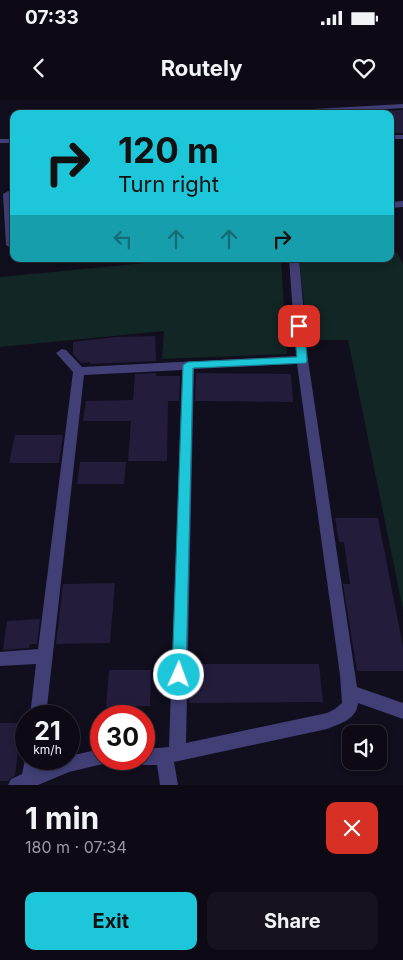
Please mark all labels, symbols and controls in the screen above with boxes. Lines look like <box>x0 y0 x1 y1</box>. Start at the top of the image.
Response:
text: 07:33 <box>25 6 79 29</box>
icon: back <box>25 54 53 82</box>
icon: heart <box>350 54 378 82</box>
text: Routely <box>161 55 242 81</box>
text: 120 m <box>118 129 219 171</box>
icon: right <box>35 130 100 195</box>
text: Turn right <box>118 171 219 197</box>
icon: left <box>109 225 137 253</box>
icon: ahead <box>162 225 190 253</box>
icon: ahead <box>215 225 243 253</box>
icon: right <box>268 225 296 253</box>
pin <box>278 305 320 347</box>
icon: arrive <box>285 312 313 340</box>
position arrow <box>152 648 204 700</box>
speed limit sign: 30 <box>90 705 155 770</box>
text: 21 <box>34 716 61 746</box>
map controls <box>342 725 387 770</box>
button: sound <box>342 725 387 770</box>
text: km/h <box>33 742 62 757</box>
text: 1 min <box>25 800 99 836</box>
button: close <box>326 802 378 854</box>
text: 180 m · 07:34 <box>25 837 127 857</box>
button: Exit <box>25 892 197 950</box>
button: Share <box>207 892 378 950</box>

